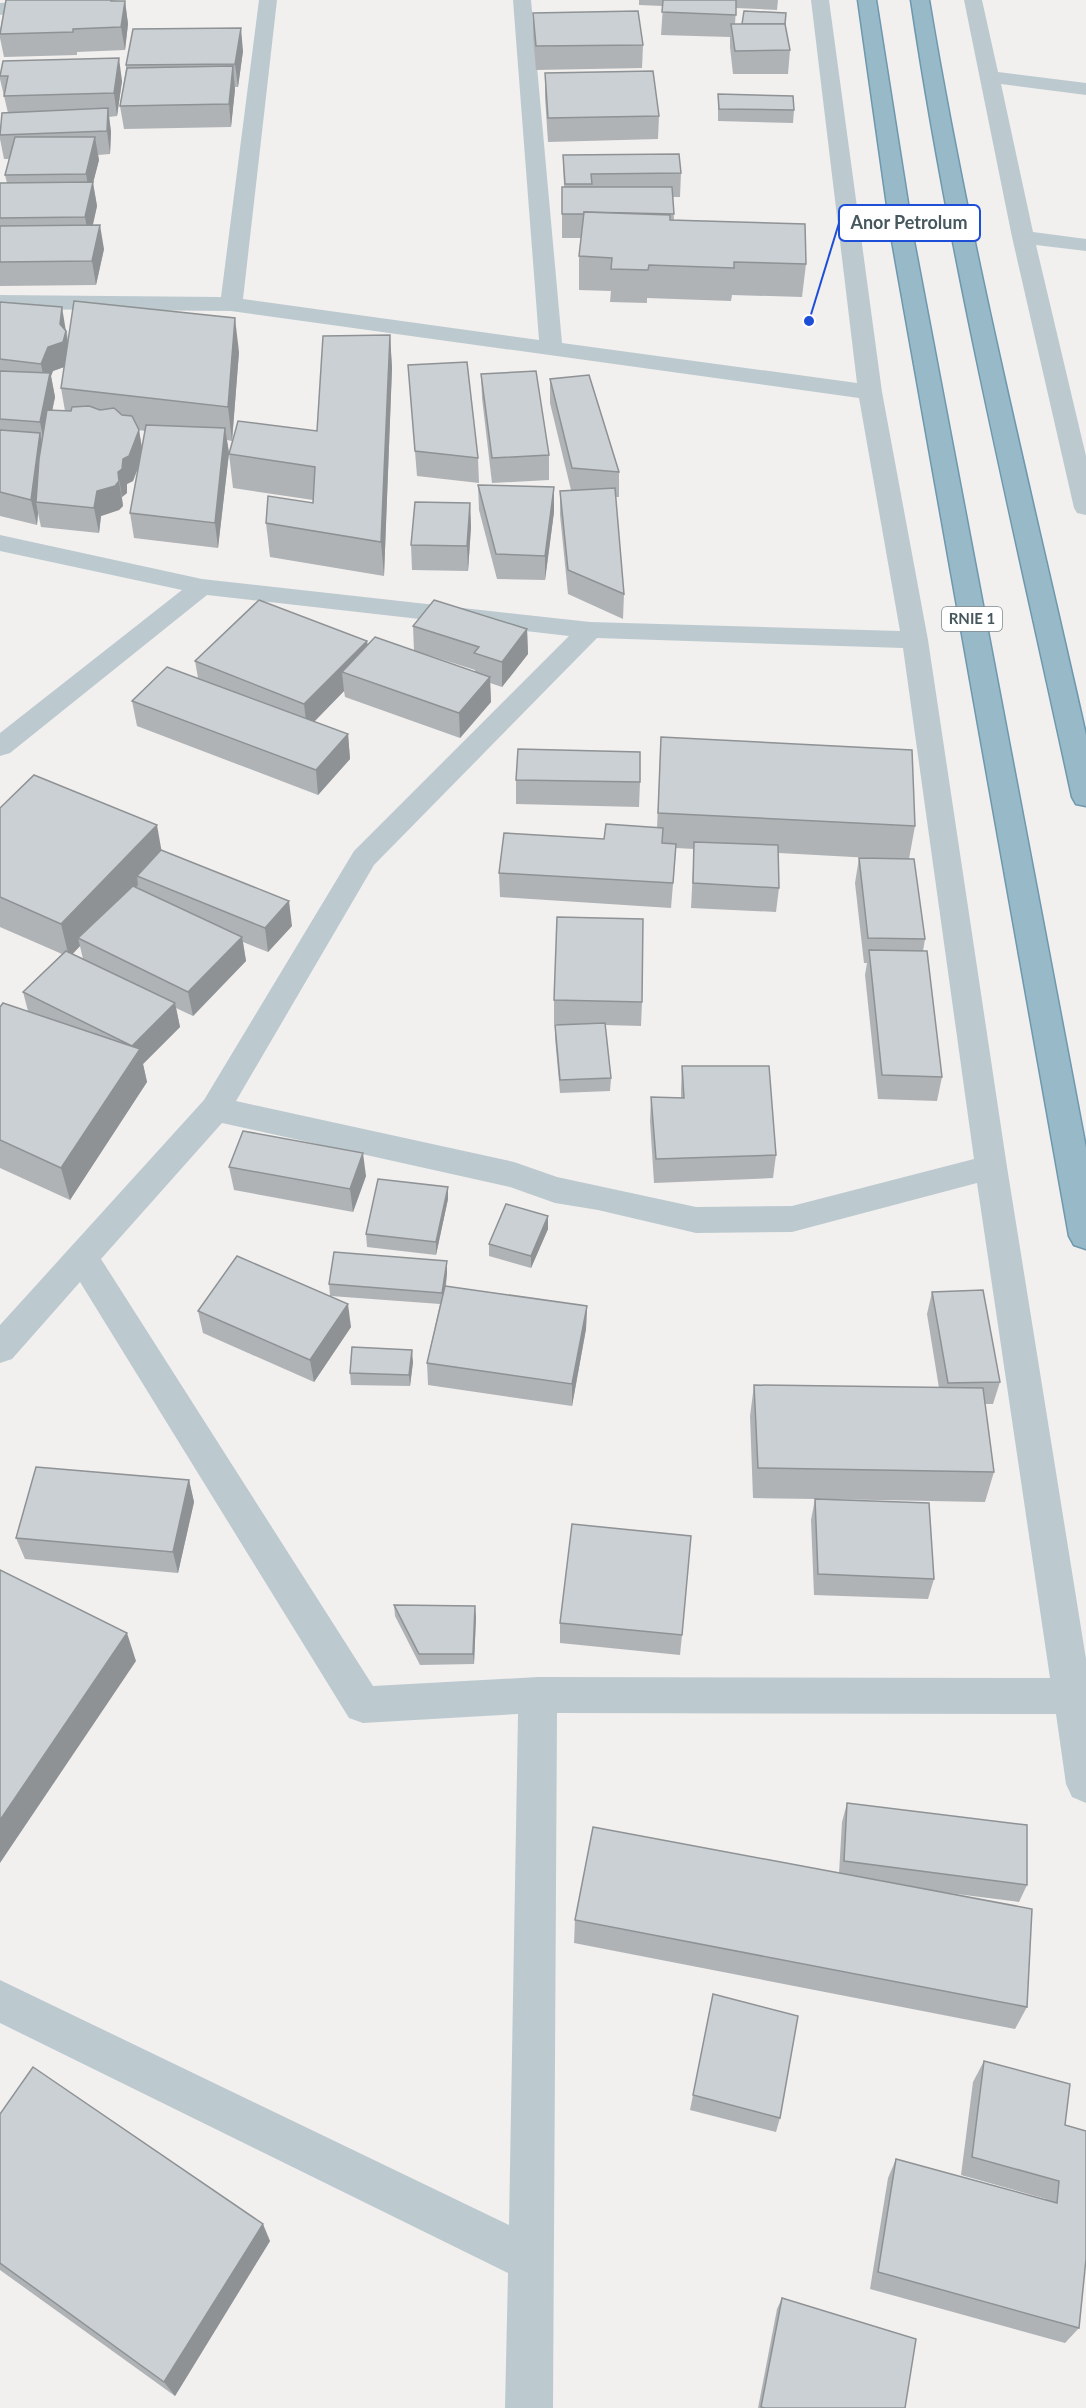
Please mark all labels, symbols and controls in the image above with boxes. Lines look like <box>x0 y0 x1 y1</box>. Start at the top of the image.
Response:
callout: Anor Petrolum <box>839 205 980 241</box>
text: Anor Petrolum <box>849 211 968 233</box>
road number: RNIE 1 <box>942 607 1002 631</box>

